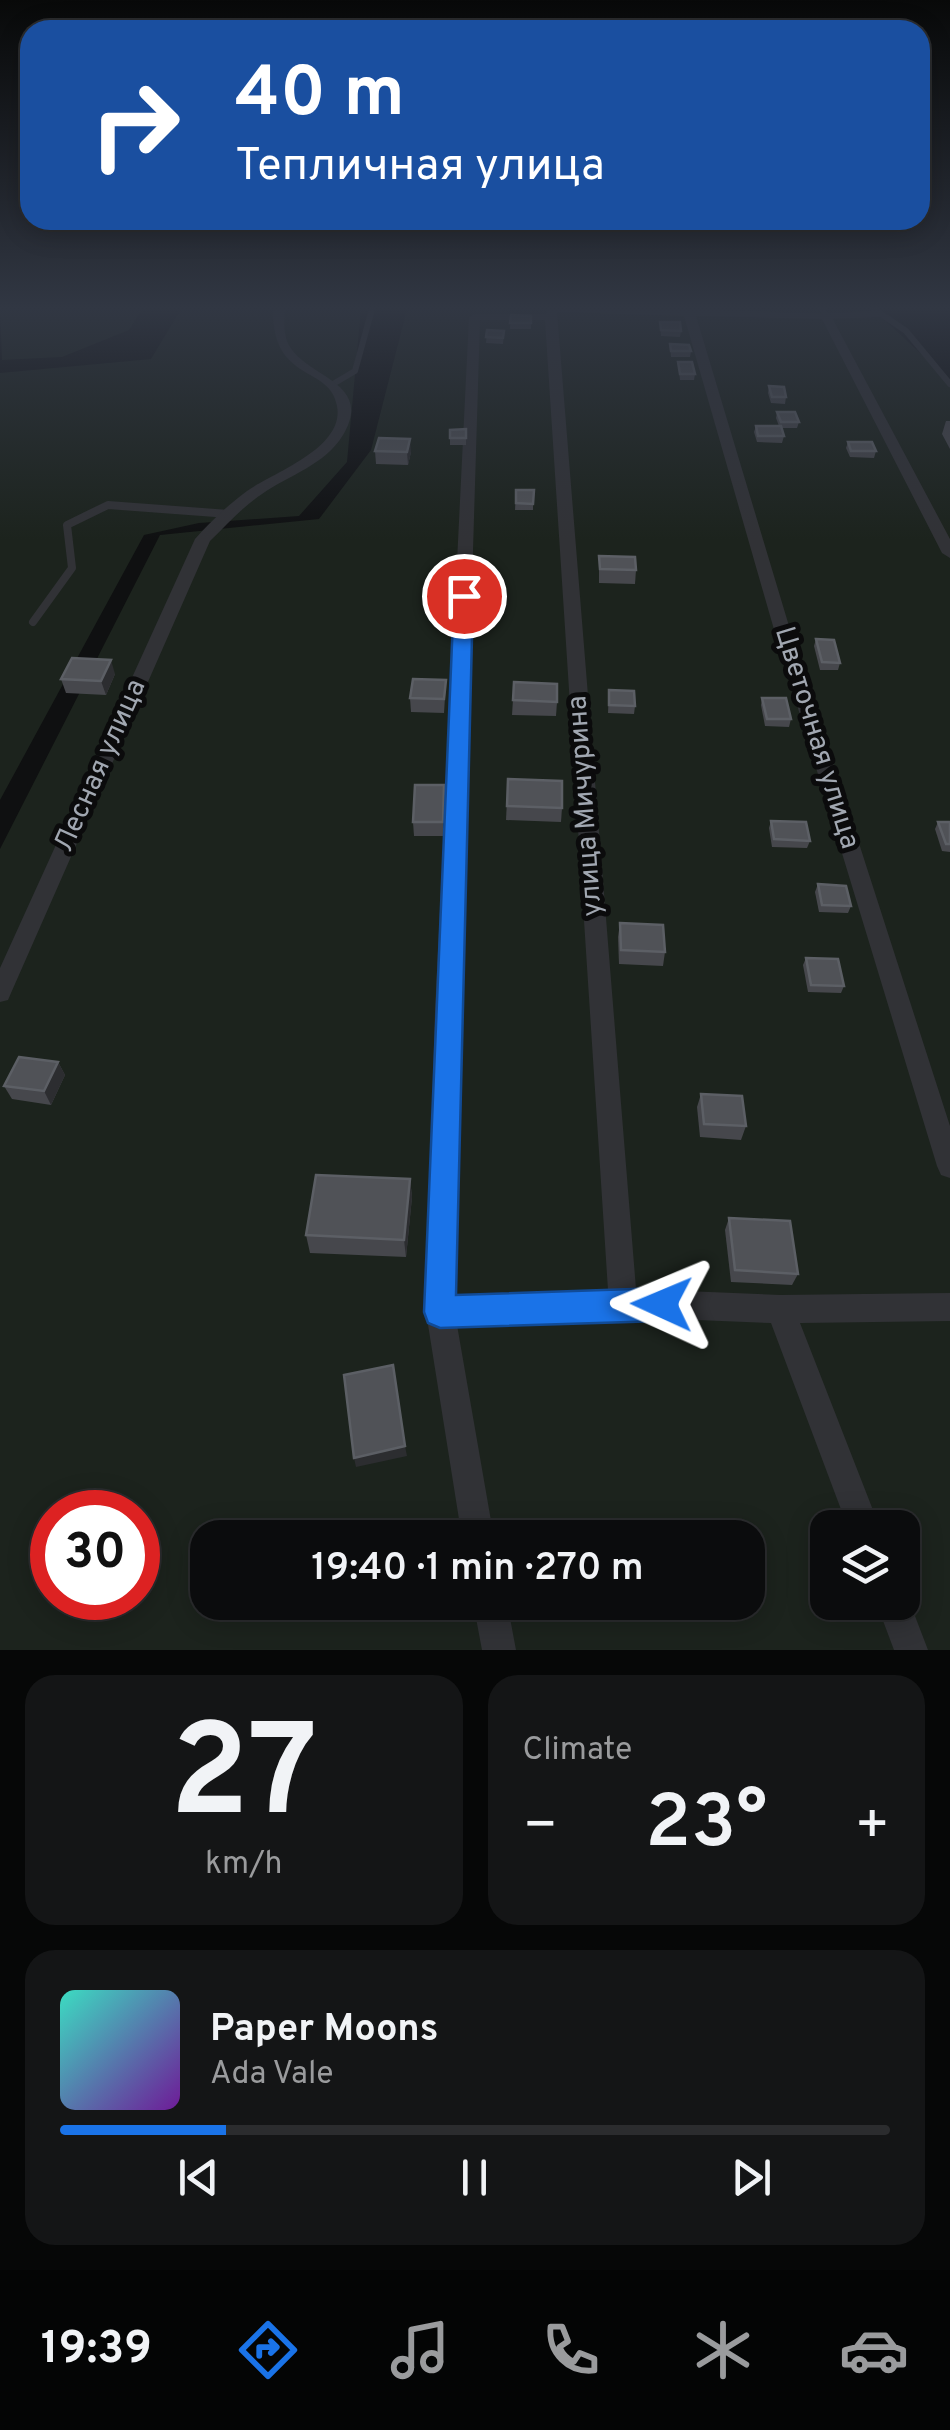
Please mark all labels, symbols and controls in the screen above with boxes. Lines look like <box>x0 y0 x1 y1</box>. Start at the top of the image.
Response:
text: 40 m <box>235 52 405 141</box>
icon: right <box>70 60 200 190</box>
text: Тепличная улица <box>235 139 605 196</box>
pin <box>422 554 507 639</box>
icon: arrive <box>437 569 492 624</box>
street label: Цветочная улица <box>765 622 867 854</box>
street label: Лесная улица <box>47 674 155 858</box>
street label: улица Мичурина <box>560 694 612 918</box>
position arrow <box>610 1252 714 1356</box>
speed limit sign: 30 <box>30 1490 160 1620</box>
map controls <box>810 1510 920 1620</box>
button: layers <box>810 1510 920 1620</box>
text: 19:40 · 1 min · 270 m <box>311 1545 644 1594</box>
text: 27 <box>170 1697 318 1862</box>
text: Climate <box>523 1731 632 1771</box>
text: 23° <box>645 1779 767 1874</box>
text: − <box>523 1793 558 1863</box>
text: + <box>855 1793 890 1863</box>
text: km/h <box>205 1845 283 1885</box>
text: Paper Moons <box>210 2006 439 2055</box>
text: Ada Vale <box>210 2055 334 2095</box>
icon: previous <box>171 2150 226 2205</box>
icon: pause <box>447 2150 502 2205</box>
icon: next <box>724 2150 779 2205</box>
icon: directions <box>233 2315 303 2385</box>
icon: music <box>385 2315 455 2385</box>
icon: phone <box>536 2315 606 2385</box>
icon: climate <box>688 2315 758 2385</box>
icon: car <box>839 2315 909 2385</box>
text: 19:39 <box>41 2322 152 2379</box>

